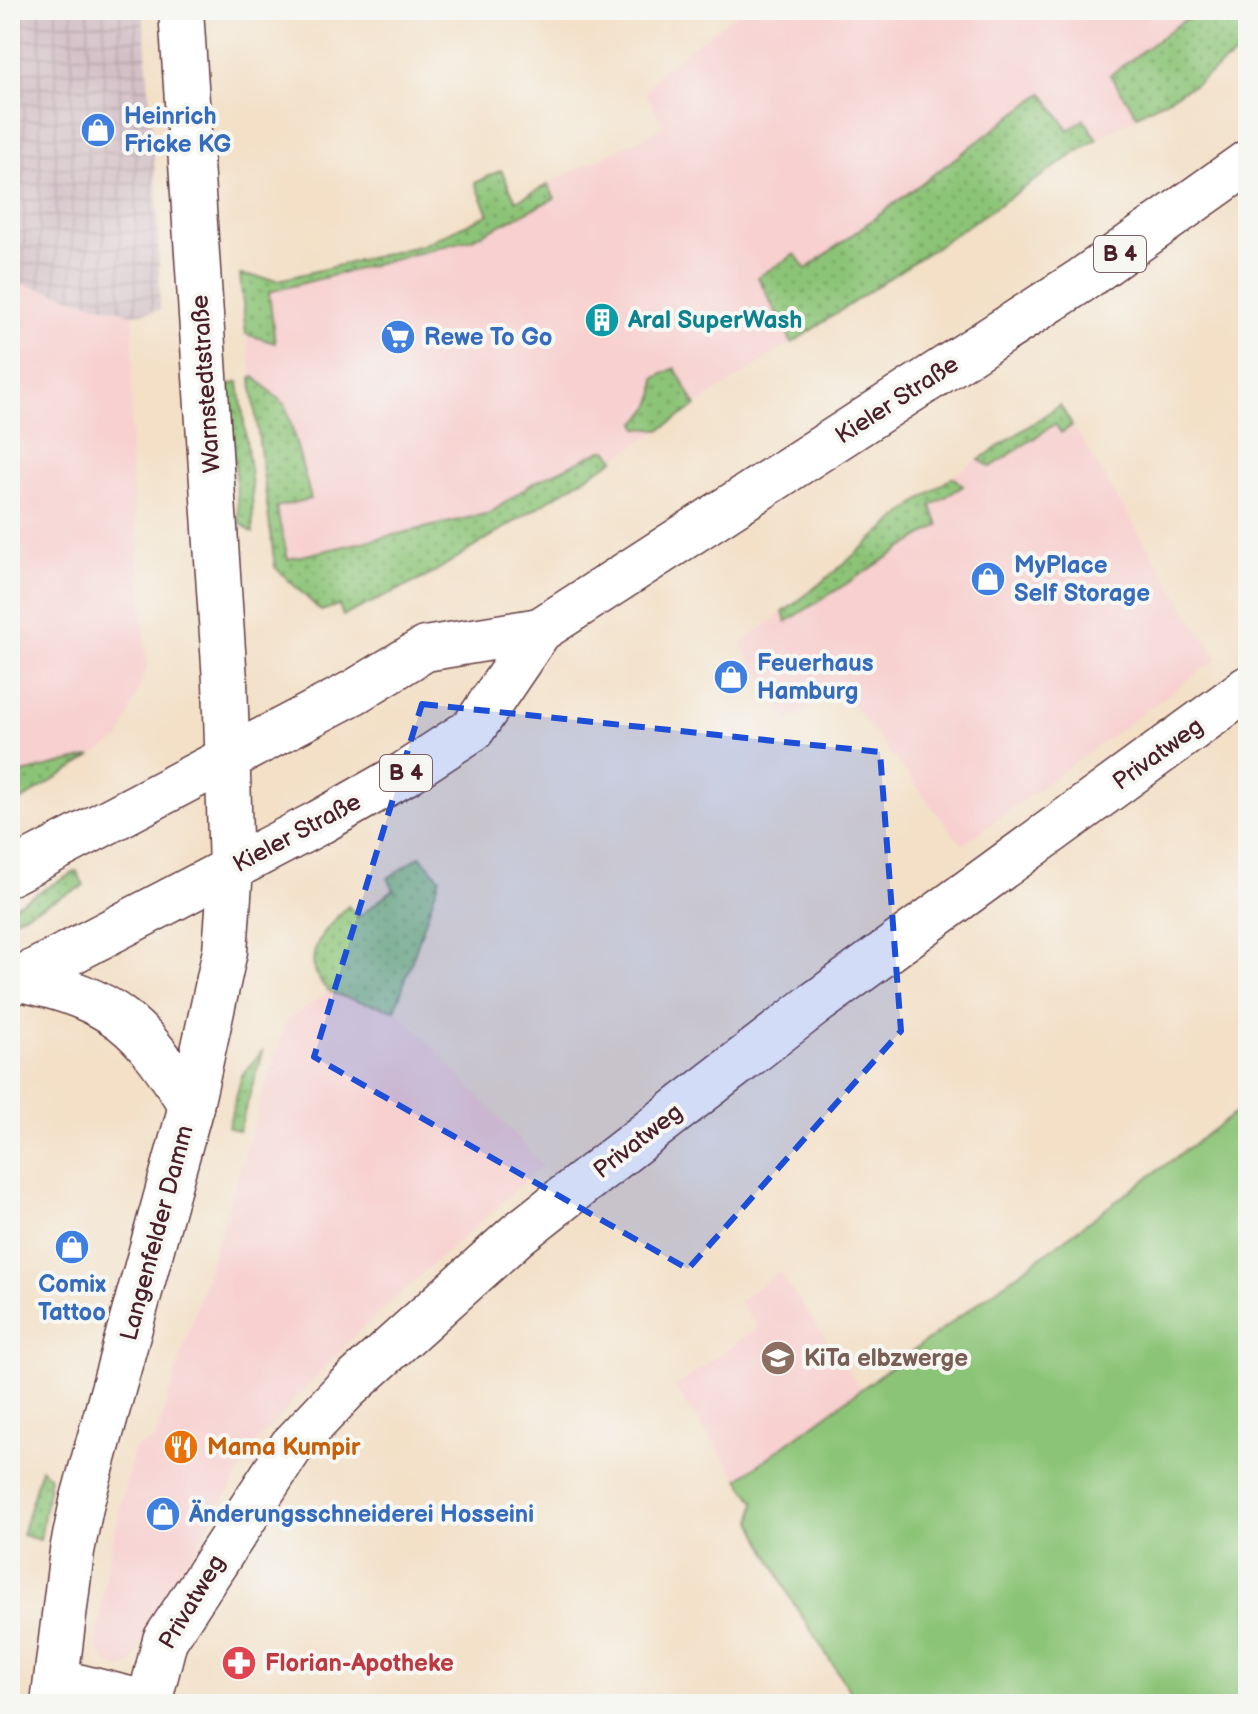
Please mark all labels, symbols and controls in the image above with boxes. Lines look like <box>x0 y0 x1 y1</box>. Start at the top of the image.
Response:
place label: Heinrich Fricke KG <box>124 102 231 159</box>
shop icon: Heinrich Fricke KG <box>79 111 117 149</box>
road number: B 4 <box>1094 236 1146 272</box>
street label: Warnstedtstraße <box>185 294 227 474</box>
building icon: Aral SuperWash <box>583 301 621 339</box>
place label: Aral SuperWash <box>627 306 802 335</box>
supermarket icon: Rewe To Go <box>379 318 417 356</box>
place label: Rewe To Go <box>424 323 553 352</box>
street label: Kieler Straße <box>830 350 964 450</box>
place label: MyPlace Self Storage <box>1014 551 1150 608</box>
shop icon: MyPlace Self Storage <box>969 560 1007 598</box>
place label: Feuerhaus Hamburg <box>757 649 874 706</box>
shop icon: Feuerhaus Hamburg <box>712 658 750 696</box>
street label: Privatweg <box>1107 711 1209 797</box>
road number: B 4 <box>380 755 432 791</box>
street label: Kieler Straße <box>228 787 366 879</box>
street label: Privatweg <box>588 1097 688 1185</box>
street label: Langenfelder Damm <box>114 1122 200 1344</box>
shop icon: Comix Tattoo <box>53 1228 91 1266</box>
place label: Comix Tattoo <box>38 1270 106 1327</box>
school or university icon: KiTa elbzwerge <box>759 1339 797 1377</box>
place label: KiTa elbzwerge <box>804 1344 968 1373</box>
restaurant icon: Mama Kumpir <box>162 1428 200 1466</box>
place label: Mama Kumpir <box>207 1433 361 1462</box>
shop icon: Änderungsschneiderei Hosseini <box>144 1495 182 1533</box>
place label: Änderungsschneiderei Hosseini <box>188 1499 534 1529</box>
street label: Privatweg <box>153 1550 231 1654</box>
pharmacy icon: Florian-Apotheke <box>220 1644 258 1682</box>
place label: Florian-Apotheke <box>265 1649 454 1678</box>

